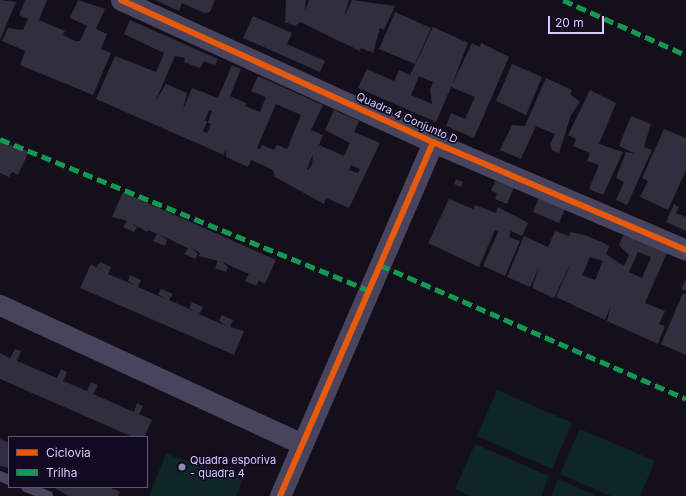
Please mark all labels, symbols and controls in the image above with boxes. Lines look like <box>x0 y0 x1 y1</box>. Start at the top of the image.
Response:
scale bar <box>550 8 606 34</box>
text: 20 m <box>555 15 584 30</box>
street label: Quadra 4 Conjunto D <box>354 90 460 146</box>
legend <box>8 436 148 488</box>
text: Ciclovia <box>46 445 91 460</box>
place label: Quadra esporiva - quadra 4 <box>190 454 276 480</box>
marker: Quadra esporiva - quadra 4 <box>177 462 187 472</box>
text: Trilha <box>46 465 77 480</box>

